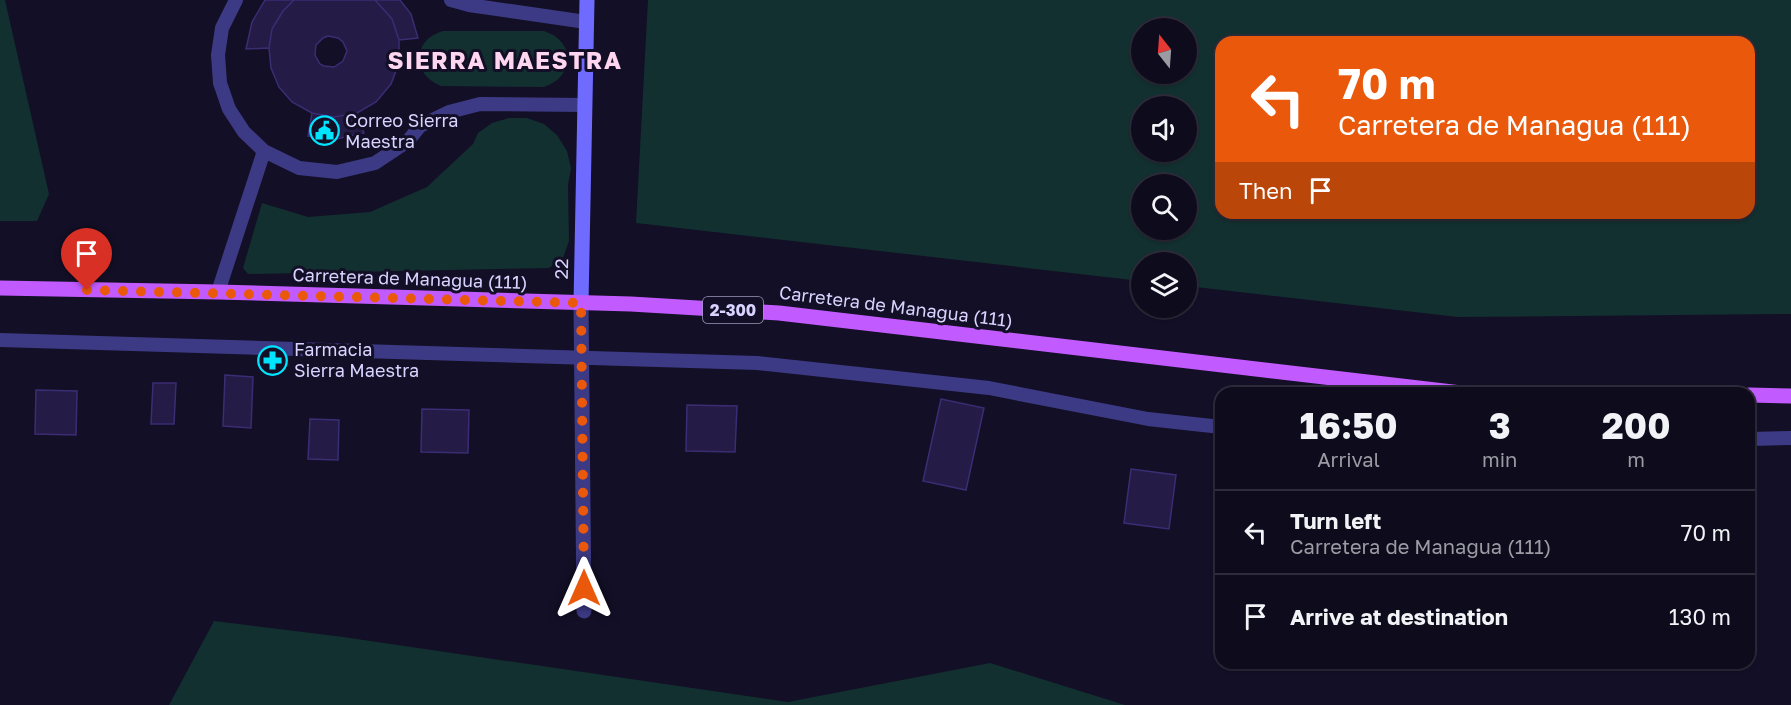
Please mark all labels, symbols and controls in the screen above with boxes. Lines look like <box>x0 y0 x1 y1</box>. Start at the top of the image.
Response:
north arrow <box>1131 18 1197 84</box>
map controls <box>1131 18 1197 318</box>
district label: SIERRA MAESTRA <box>387 45 623 74</box>
text: 70 m <box>1338 58 1435 108</box>
icon: left <box>1239 60 1317 138</box>
button: sound <box>1131 96 1197 162</box>
place label: Correo Sierra Maestra <box>345 109 458 152</box>
text: Carretera de Managua (111) <box>1338 109 1691 141</box>
public building icon: Correo Sierra Maestra <box>308 115 340 147</box>
button: search <box>1131 174 1197 240</box>
icon: arrive <box>1304 174 1337 207</box>
text: Then <box>1239 177 1292 204</box>
pin <box>61 228 112 290</box>
icon: arrive <box>70 237 103 270</box>
button: layers <box>1131 252 1197 318</box>
street label: 22 <box>550 258 572 280</box>
street label: Carretera de Managua (111) <box>292 263 528 293</box>
street label: Carretera de Managua (111) <box>778 281 1014 331</box>
road number: 2-300 <box>703 297 763 323</box>
place label: Farmacia Sierra Maestra <box>294 338 419 381</box>
pharmacy icon: Farmacia Sierra Maestra <box>257 344 289 376</box>
text: 16:50 <box>1299 404 1398 447</box>
text: 3 <box>1489 404 1511 447</box>
text: 200 <box>1602 404 1671 447</box>
text: Arrival <box>1317 447 1380 471</box>
text: min <box>1482 447 1517 471</box>
text: m <box>1627 447 1645 471</box>
text: Turn left <box>1290 507 1381 534</box>
icon: left <box>1239 516 1272 549</box>
text: 70 m <box>1681 519 1731 546</box>
text: Carretera de Managua (111) <box>1290 534 1551 558</box>
position arrow <box>552 556 616 620</box>
icon: arrive <box>1239 600 1272 633</box>
text: Arrive at destination <box>1290 603 1508 630</box>
text: 130 m <box>1669 603 1731 630</box>

